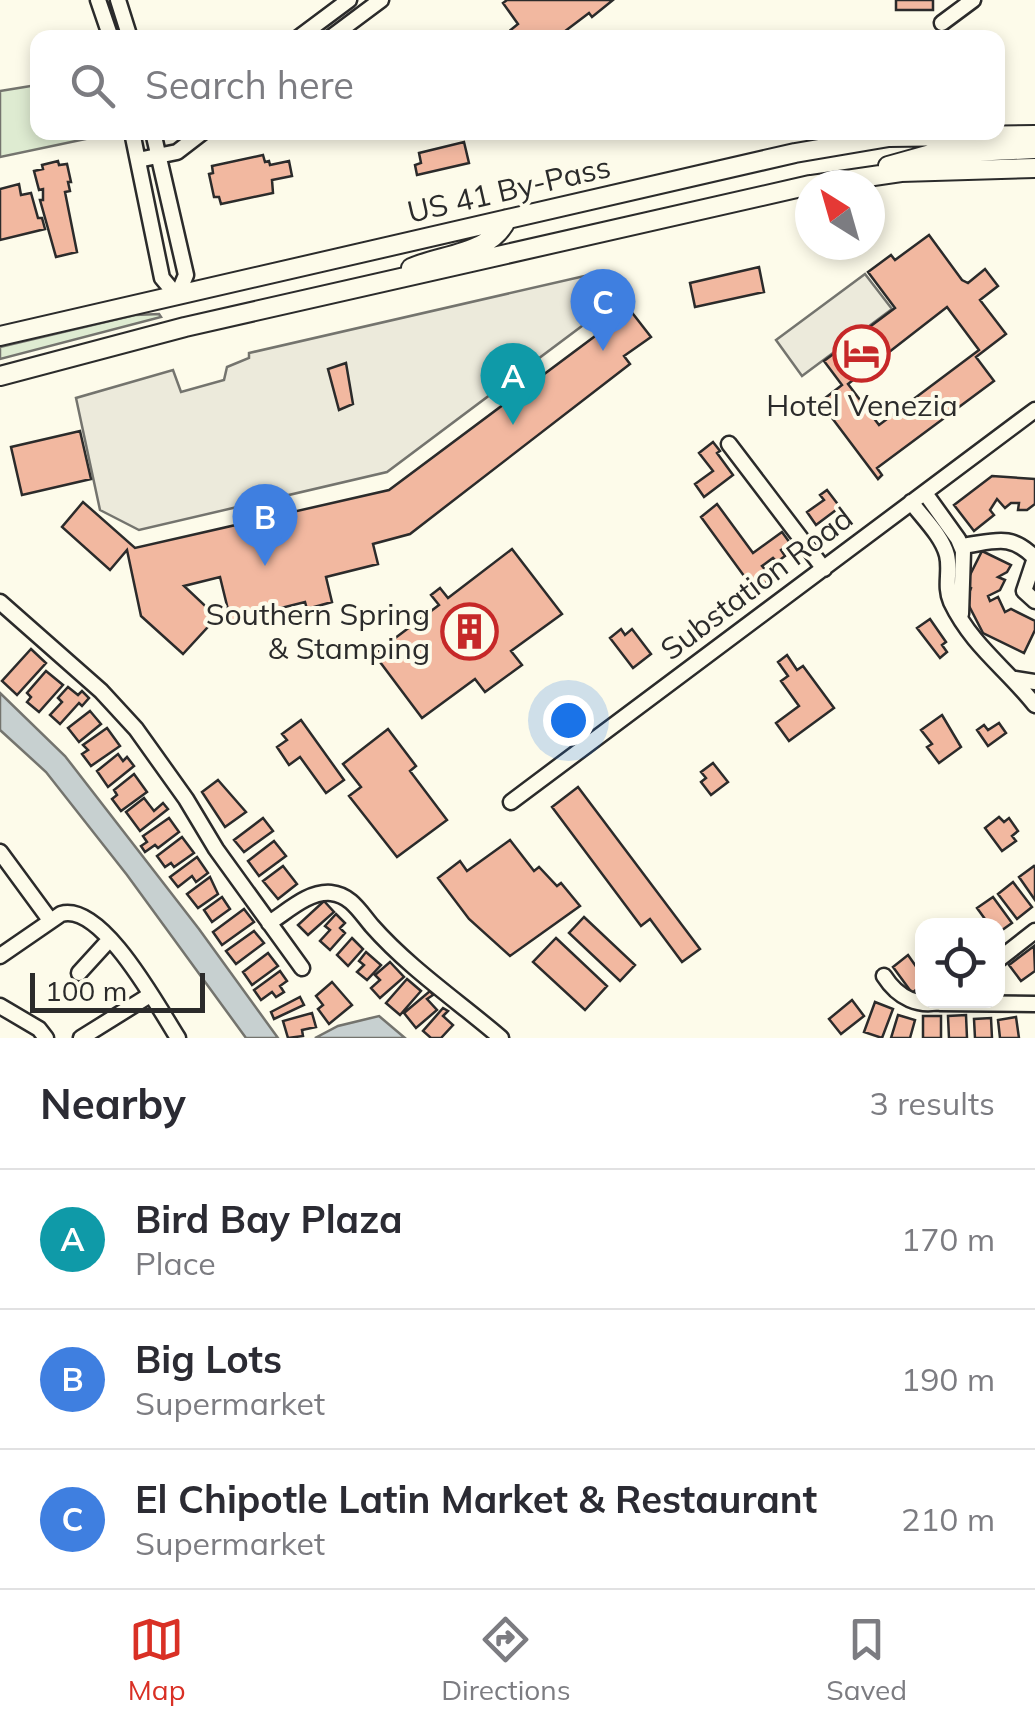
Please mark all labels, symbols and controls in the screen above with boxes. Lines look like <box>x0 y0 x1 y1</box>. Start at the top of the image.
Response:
search box <box>30 30 1005 140</box>
icon: search <box>65 58 120 113</box>
text: Search here <box>145 61 354 109</box>
street label: US 41 By-Pass <box>403 147 614 231</box>
north arrow <box>795 170 885 260</box>
pin: C <box>570 268 636 351</box>
hotel icon: Hotel Venezia <box>832 323 892 383</box>
pin: A <box>480 342 546 425</box>
place label: Hotel Venezia <box>766 386 958 424</box>
pin: B <box>232 484 298 566</box>
street label: Substation Road <box>653 499 860 668</box>
place label: Southern Spring & Stamping <box>206 595 430 667</box>
building icon: Southern Spring & Stamping <box>439 602 499 662</box>
your location <box>543 695 594 746</box>
map controls <box>915 918 1005 1008</box>
button: locate <box>915 918 1005 1008</box>
scale bar <box>30 968 205 1013</box>
text: 100 m <box>45 973 127 1008</box>
text: Nearby <box>40 1077 186 1130</box>
text: 3 results <box>870 1083 995 1123</box>
text: Bird Bay Plaza <box>135 1195 403 1243</box>
text: A <box>60 1219 85 1259</box>
text: 170 m <box>901 1219 995 1259</box>
text: Place <box>135 1243 216 1283</box>
text: Big Lots <box>135 1335 282 1383</box>
text: B <box>61 1359 84 1399</box>
text: 190 m <box>901 1359 995 1399</box>
text: Supermarket <box>135 1383 325 1423</box>
text: El Chipotle Latin Market & Restaurant <box>135 1475 817 1523</box>
text: C <box>62 1499 83 1539</box>
text: 210 m <box>901 1499 995 1539</box>
text: Supermarket <box>135 1523 325 1563</box>
tab: Map <box>128 1612 185 1707</box>
tab: Directions <box>441 1612 571 1707</box>
tab: Saved <box>826 1612 907 1707</box>

